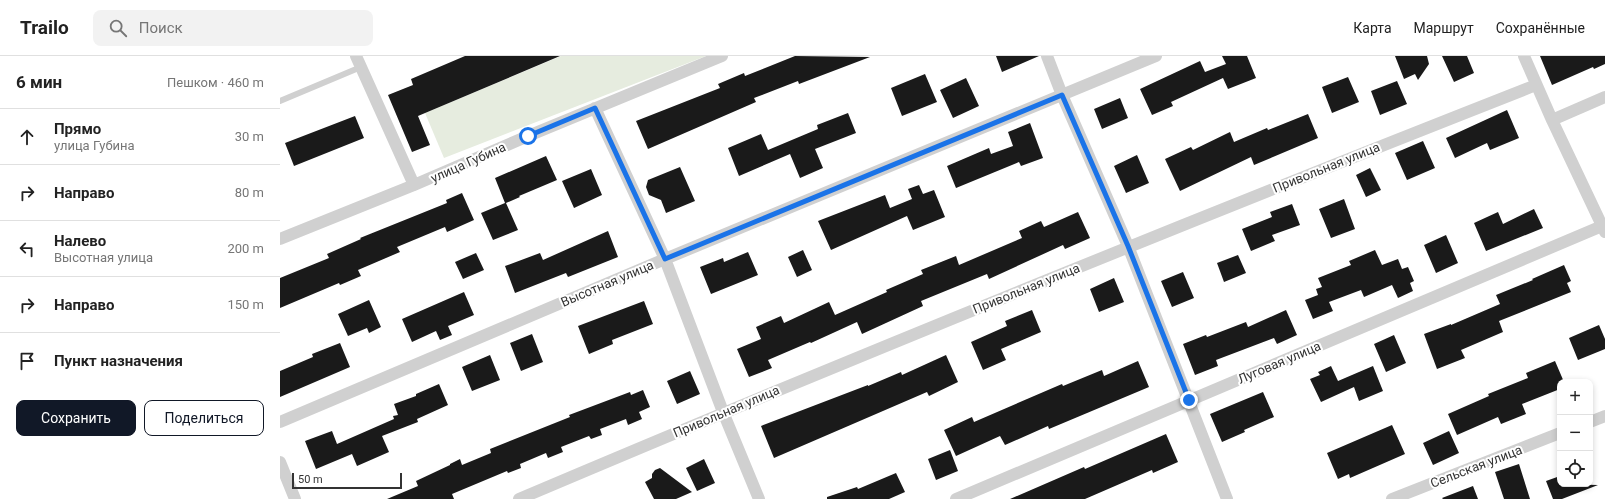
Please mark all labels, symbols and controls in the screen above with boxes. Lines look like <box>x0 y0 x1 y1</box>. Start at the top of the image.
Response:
search box <box>93 10 373 46</box>
text: Trailo <box>20 16 69 39</box>
icon: search <box>107 17 129 39</box>
text: Поиск <box>139 19 183 37</box>
text: Карта <box>1353 20 1392 36</box>
text: Маршрут <box>1414 20 1474 36</box>
text: Сохранённые <box>1496 20 1585 36</box>
text: 6 мин <box>16 72 62 92</box>
text: Пешком · 460 m <box>167 75 264 90</box>
text: Прямо <box>54 120 101 138</box>
icon: ahead <box>16 126 38 148</box>
route start <box>519 127 537 145</box>
text: 30 m <box>235 129 264 144</box>
text: улица Губина <box>54 138 135 153</box>
street label: улица Губина <box>428 139 508 186</box>
street label: Привольная улица <box>1271 139 1382 196</box>
icon: right <box>16 182 38 204</box>
text: Направо <box>54 184 115 202</box>
text: 80 m <box>235 185 264 200</box>
text: Налево <box>54 232 106 250</box>
icon: left <box>16 238 38 260</box>
text: 200 m <box>227 241 264 256</box>
text: Высотная улица <box>54 250 153 265</box>
street label: Высотная улица <box>559 257 656 310</box>
street label: Привольная улица <box>971 260 1082 317</box>
icon: right <box>16 294 38 316</box>
text: Направо <box>54 296 115 314</box>
text: 150 m <box>227 297 264 312</box>
street label: Луговая улица <box>1235 338 1323 387</box>
icon: arrive <box>16 350 38 372</box>
text: Пункт назначения <box>54 352 183 370</box>
map controls <box>1557 379 1593 487</box>
button: + <box>1557 379 1593 415</box>
street label: Привольная улица <box>671 382 782 441</box>
route end <box>1180 391 1198 409</box>
button: Сохранить <box>16 400 136 436</box>
button: Поделиться <box>144 400 264 436</box>
button: − <box>1557 415 1593 451</box>
street label: Сельская улица <box>1428 442 1524 491</box>
button: locate <box>1557 451 1593 487</box>
scale bar <box>292 471 402 490</box>
text: 50 m <box>298 473 323 486</box>

